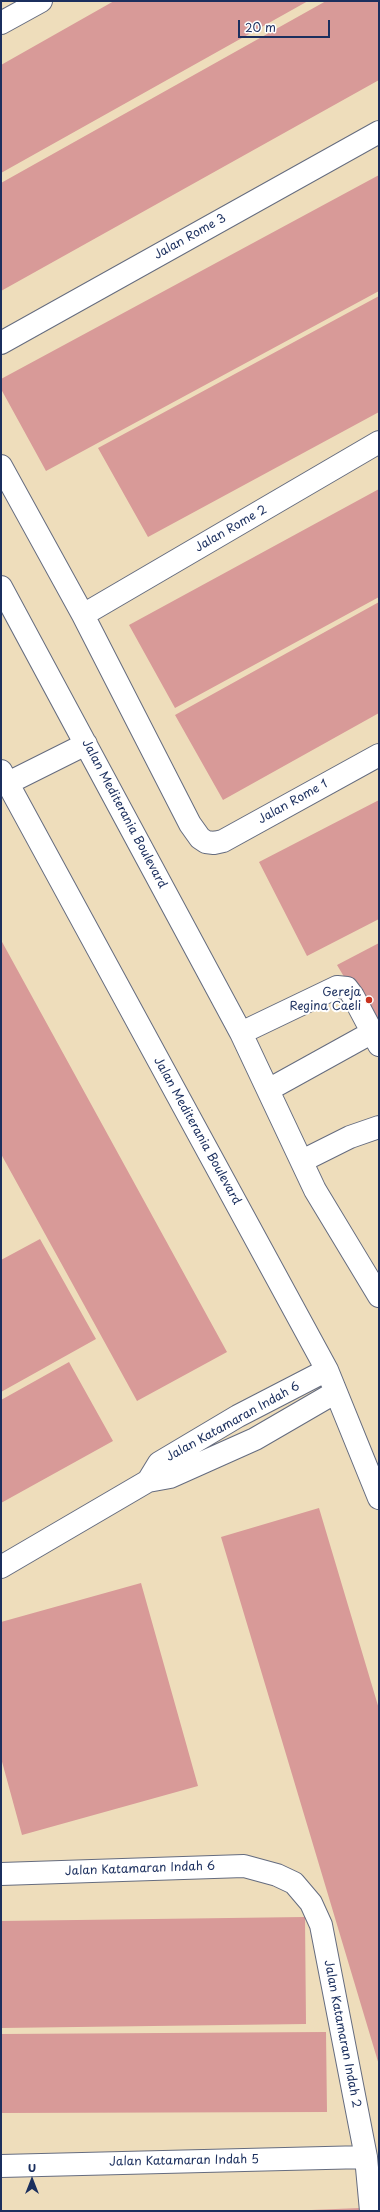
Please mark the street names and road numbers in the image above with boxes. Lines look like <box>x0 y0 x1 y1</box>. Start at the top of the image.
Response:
street label: Jalan Rome 3 <box>152 211 228 263</box>
street label: Jalan Rome 2 <box>193 503 269 555</box>
street label: Jalan Mediterania Boulevard <box>79 737 169 891</box>
street label: Jalan Rome 1 <box>256 777 330 827</box>
street label: Jalan Mediterania Boulevard <box>150 1055 244 1207</box>
street label: Jalan Katamaran Indah 6 <box>164 1379 302 1465</box>
street label: Jalan Katamaran Indah 6 <box>65 1859 215 1879</box>
street label: Jalan Katamaran Indah 2 <box>321 1959 363 2109</box>
street label: Jalan Katamaran Indah 5 <box>109 2152 259 2170</box>

